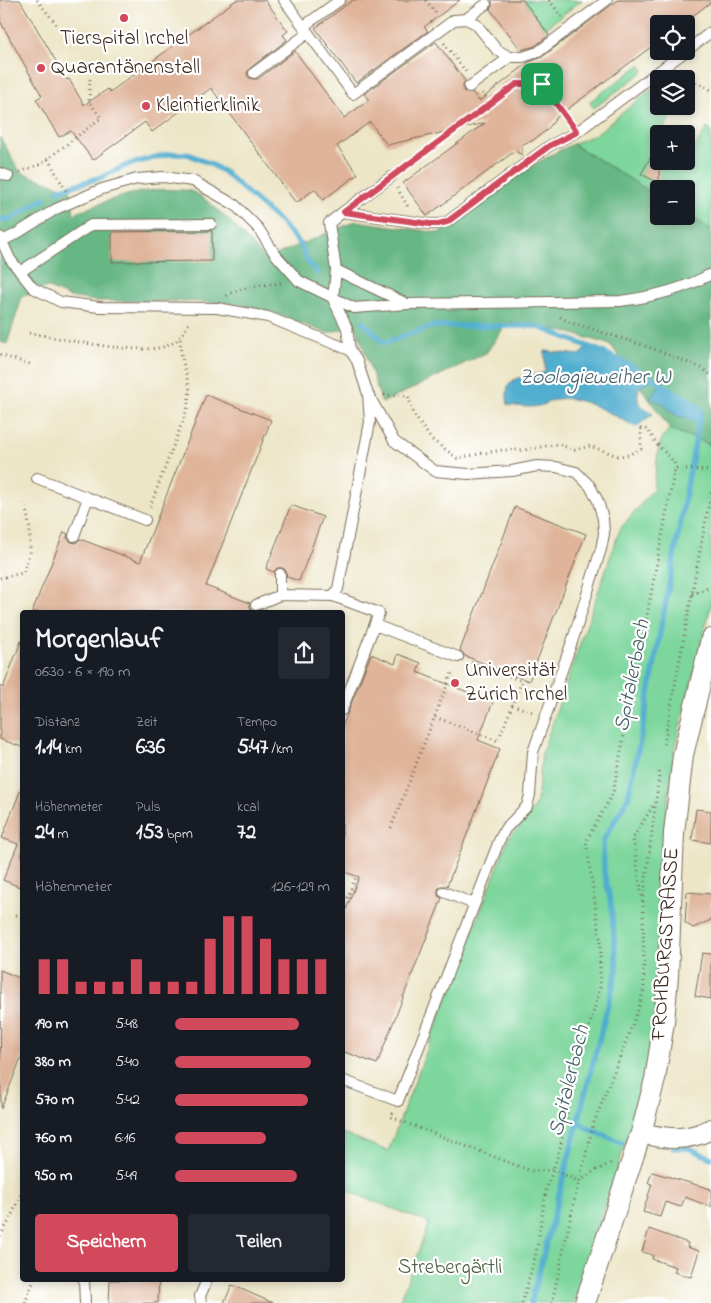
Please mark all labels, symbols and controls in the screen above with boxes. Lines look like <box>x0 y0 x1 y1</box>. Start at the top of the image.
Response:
marker: Tierspital Irchel <box>118 12 130 24</box>
map controls <box>650 15 695 225</box>
button: locate <box>650 15 695 60</box>
place label: Tierspital Irchel <box>60 24 188 54</box>
place label: Quarantänenstall <box>51 53 200 83</box>
marker: Quarantänenstall <box>35 62 47 74</box>
pin <box>521 63 563 105</box>
icon: arrive <box>528 70 556 98</box>
button: layers <box>650 70 695 115</box>
place label: Kleintierklinik <box>156 91 261 121</box>
marker: Kleintierklinik <box>140 100 152 112</box>
button: + <box>650 125 695 170</box>
button: − <box>650 180 695 225</box>
water label: Zoologieweiher W <box>519 362 672 394</box>
water label: Spitalerbach <box>606 617 660 735</box>
text: Morgenlauf <box>35 620 163 661</box>
button: share <box>278 627 330 679</box>
place label: Universität Zürich Irchel <box>465 656 567 710</box>
text: 06:30 · 6 × 190 m <box>35 660 130 684</box>
marker: Universität Zürich Irchel <box>449 677 461 689</box>
text: Distanz <box>35 712 80 733</box>
text: Zeit <box>136 712 157 733</box>
text: Tempo <box>237 712 277 733</box>
text: 1.14 <box>35 733 61 763</box>
text: 6:36 <box>136 733 165 763</box>
text: 5:47 <box>237 733 268 763</box>
text: km <box>61 739 82 760</box>
text: /km <box>268 739 293 760</box>
text: Höhenmeter <box>35 797 102 818</box>
text: Puls <box>136 797 161 818</box>
text: kcal <box>237 797 259 818</box>
text: 24 <box>35 818 54 848</box>
text: 153 <box>136 818 163 848</box>
text: 72 <box>237 818 256 848</box>
text: m <box>54 824 68 845</box>
text: bpm <box>163 824 193 845</box>
street label: FROHBURGSTRASSE <box>644 846 688 1043</box>
text: Höhenmeter <box>35 875 112 899</box>
text: 126–129 m <box>271 875 330 899</box>
text: 190 m <box>35 1012 68 1036</box>
text: 5:48 <box>115 1012 138 1036</box>
water label: Spitalerbach <box>541 1022 599 1140</box>
text: 380 m <box>35 1050 71 1074</box>
text: 5:40 <box>115 1050 139 1074</box>
text: 570 m <box>35 1088 74 1112</box>
text: 5:42 <box>115 1088 140 1112</box>
text: 760 m <box>35 1126 72 1150</box>
text: 6:16 <box>115 1126 136 1150</box>
text: 950 m <box>35 1164 72 1188</box>
text: 5:49 <box>115 1164 137 1188</box>
button: Speichern <box>35 1214 178 1272</box>
button: Teilen <box>188 1214 330 1272</box>
park label: Strebergärtli <box>398 1253 502 1285</box>

